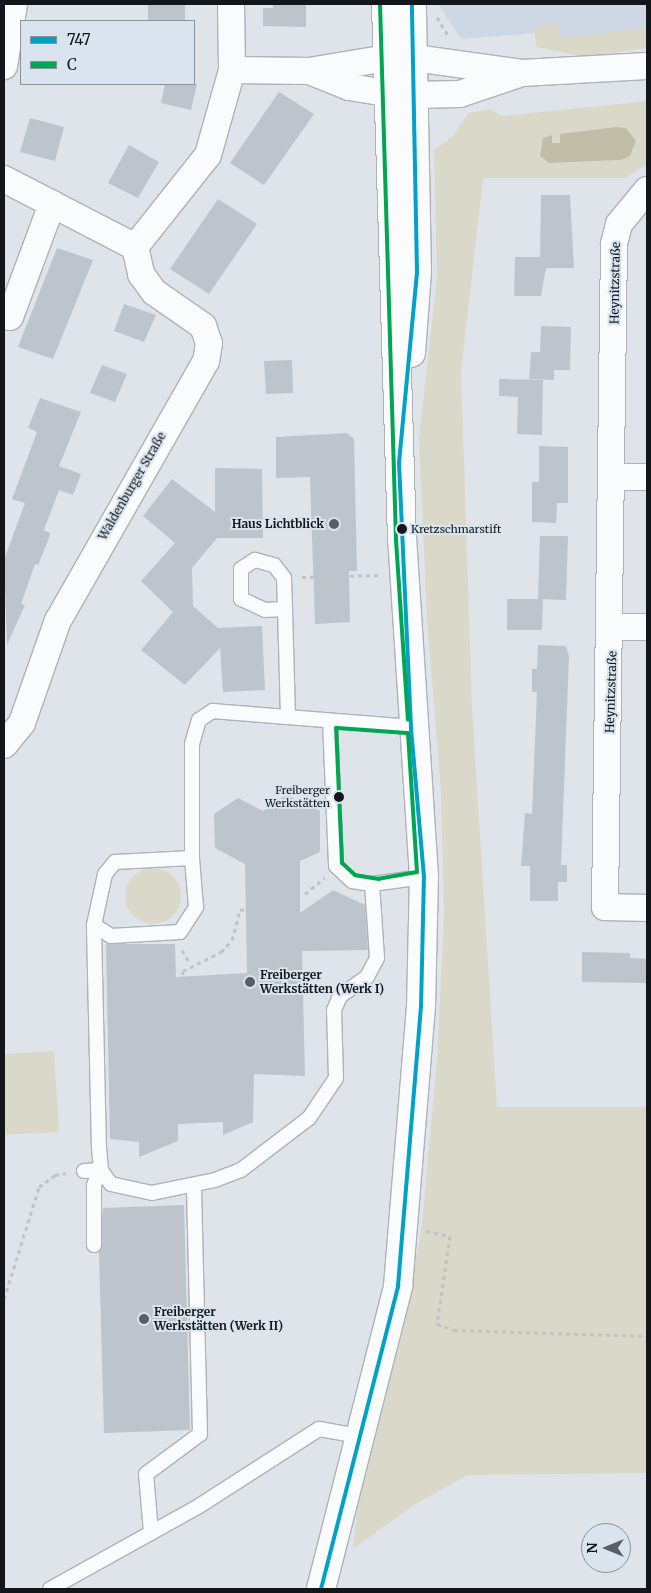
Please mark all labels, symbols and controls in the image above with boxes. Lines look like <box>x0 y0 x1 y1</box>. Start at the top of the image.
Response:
legend <box>20 20 195 85</box>
text: 747 <box>67 30 91 49</box>
text: C <box>67 55 77 74</box>
street label: Heynitzstraße <box>607 242 623 324</box>
street label: Waldenburger Straße <box>95 429 169 543</box>
place label: Haus Lichtblick <box>232 517 324 531</box>
marker: Haus Lichtblick <box>328 518 340 530</box>
place label: Kretzschmarstift <box>411 522 501 536</box>
marker: Kretzschmarstift <box>397 524 407 534</box>
street label: Heynitzstraße <box>602 651 620 733</box>
place label: Freiberger Werkstätten <box>265 784 330 810</box>
marker: Freiberger Werkstätten <box>334 792 344 802</box>
place label: Freiberger Werkstätten (Werk I) <box>260 968 384 996</box>
marker: Freiberger Werkstätten (Werk I) <box>244 976 256 988</box>
place label: Freiberger Werkstätten (Werk II) <box>154 1305 283 1333</box>
marker: Freiberger Werkstätten (Werk II) <box>138 1313 150 1325</box>
north arrow <box>581 1523 631 1573</box>
text: N <box>583 1542 601 1554</box>

